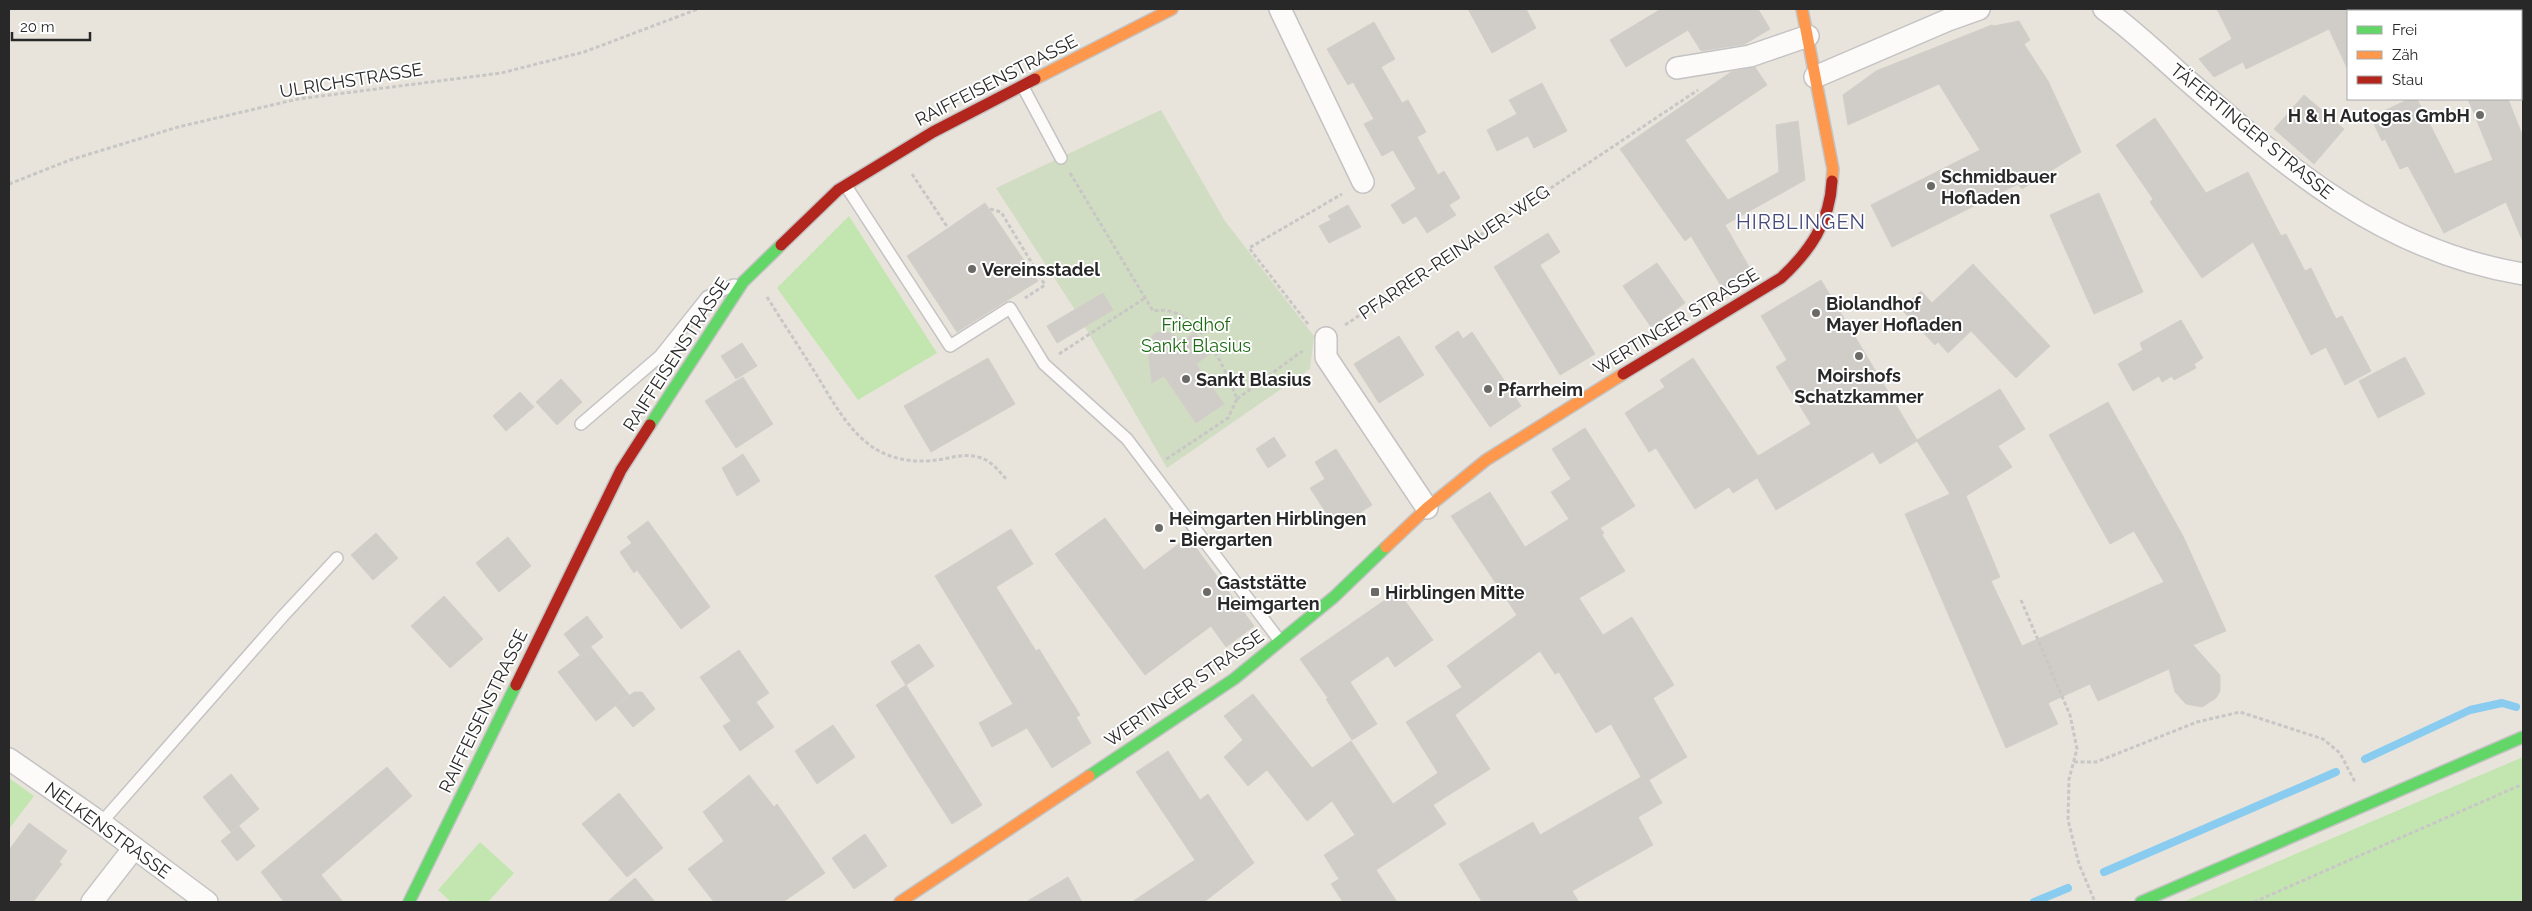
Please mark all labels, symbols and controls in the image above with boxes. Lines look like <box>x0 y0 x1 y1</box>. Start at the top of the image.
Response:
scale bar <box>12 10 90 42</box>
legend <box>2347 10 2522 100</box>
text: 20 m <box>20 18 55 36</box>
text: Frei <box>2392 21 2417 39</box>
street label: RAIFFEISENSTRASSE <box>911 30 1081 130</box>
text: Zäh <box>2392 46 2418 64</box>
street label: ULRICHSTRASSE <box>278 58 424 102</box>
street label: TÄFERTINGER STRASSE <box>2167 59 2338 203</box>
text: Stau <box>2392 71 2423 89</box>
place label: H & H Autogas GmbH <box>2288 105 2470 126</box>
marker: H & H Autogas GmbH <box>2474 109 2486 121</box>
place label: Schmidbauer Hofladen <box>1941 166 2057 208</box>
street label: PFARRER-REINAUER-WEG <box>1355 180 1553 324</box>
marker: Schmidbauer Hofladen <box>1925 180 1937 192</box>
district label: HIRBLINGEN <box>1736 210 1866 234</box>
place label: Vereinsstadel <box>982 259 1100 280</box>
marker: Vereinsstadel <box>966 263 978 275</box>
street label: WERTINGER STRASSE <box>1589 263 1763 379</box>
street label: RAIFFEISENSTRASSE <box>618 273 734 435</box>
place label: Biolandhof Mayer Hofladen <box>1826 293 1962 335</box>
marker: Biolandhof Mayer Hofladen <box>1810 307 1822 319</box>
park label: Friedhof Sankt Blasius <box>1141 314 1251 356</box>
marker: Moirshofs Schatzkammer <box>1853 350 1865 362</box>
place label: Moirshofs Schatzkammer <box>1794 365 1924 407</box>
place label: Sankt Blasius <box>1196 369 1311 390</box>
marker: Sankt Blasius <box>1180 373 1192 385</box>
place label: Pfarrheim <box>1498 379 1583 400</box>
marker: Pfarrheim <box>1482 383 1494 395</box>
place label: Heimgarten Hirblingen - Biergarten <box>1169 508 1366 550</box>
marker: Heimgarten Hirblingen - Biergarten <box>1153 522 1165 534</box>
place label: Gaststätte Heimgarten <box>1217 572 1320 614</box>
place label: Hirblingen Mitte <box>1385 582 1525 603</box>
marker: Gaststätte Heimgarten <box>1201 586 1213 598</box>
marker: Hirblingen Mitte <box>1369 586 1381 598</box>
street label: WERTINGER STRASSE <box>1100 625 1268 751</box>
street label: RAIFFEISENSTRASSE <box>434 626 532 796</box>
street label: NELKENSTRASSE <box>41 777 175 883</box>

